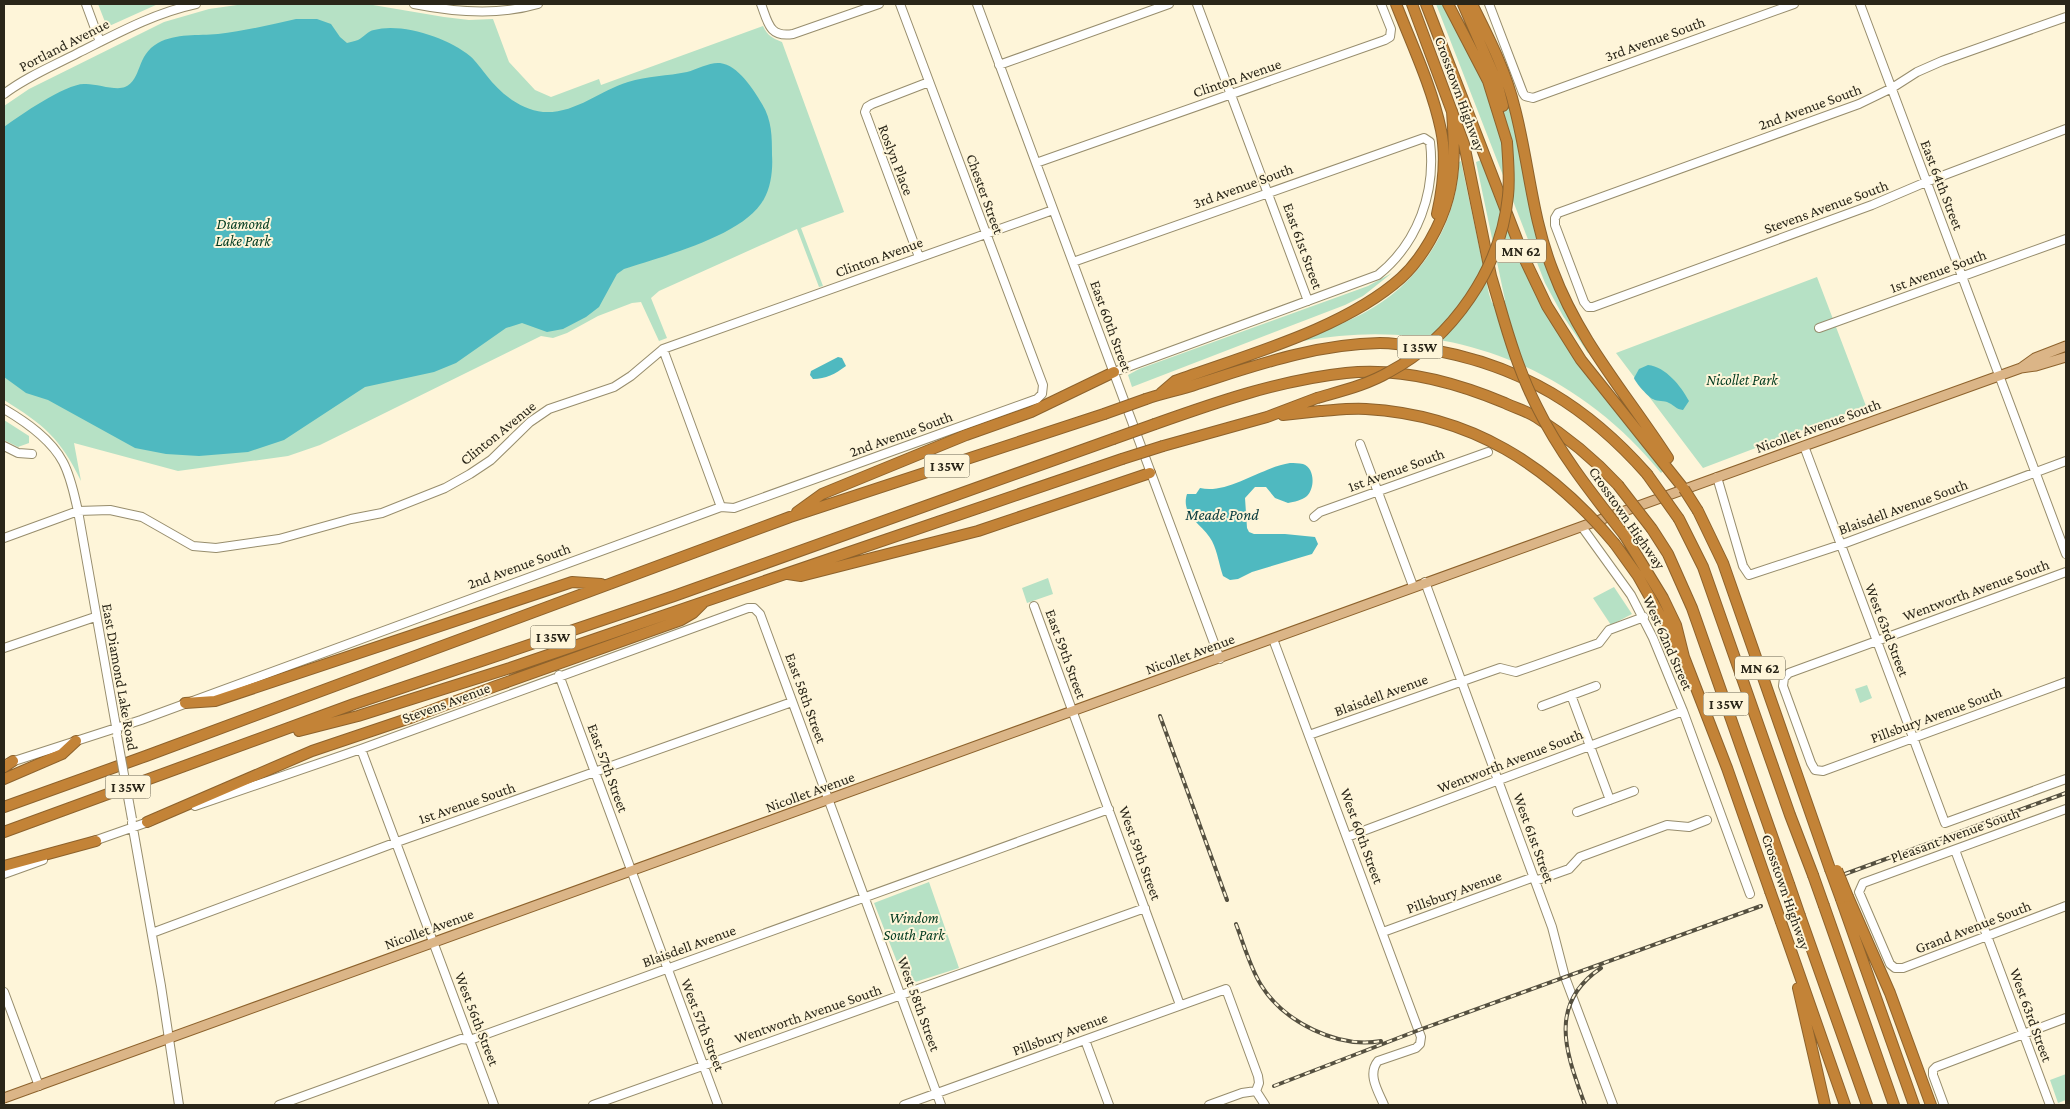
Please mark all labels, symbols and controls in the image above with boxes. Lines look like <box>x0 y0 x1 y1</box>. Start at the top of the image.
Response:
street label: 3rd Avenue South <box>1603 13 1707 65</box>
street label: Portland Avenue <box>16 15 112 75</box>
street label: Crosstown Highway <box>1431 34 1488 154</box>
street label: Clinton Avenue <box>1191 55 1284 101</box>
street label: 2nd Avenue South <box>1756 81 1864 133</box>
street label: Roslyn Place <box>874 122 917 198</box>
street label: East 64th Street <box>1918 138 1967 233</box>
street label: Chester Street <box>963 152 1007 237</box>
street label: 3rd Avenue South <box>1191 160 1295 212</box>
street label: Stevens Avenue South <box>1762 177 1890 237</box>
street label: East 61st Street <box>1280 201 1326 292</box>
park label: Diamond Lake Park <box>215 216 272 249</box>
street label: Clinton Avenue <box>833 234 925 280</box>
road number: MN 62 <box>1496 240 1546 262</box>
street label: 1st Avenue South <box>1888 246 1988 296</box>
street label: East 60th Street <box>1087 278 1135 375</box>
road number: I 35W <box>1398 336 1442 358</box>
park label: Nicollet Park <box>1706 372 1779 388</box>
street label: Nicollet Avenue South <box>1753 396 1883 456</box>
street label: Clinton Avenue <box>457 398 539 468</box>
street label: 2nd Avenue South <box>847 408 955 460</box>
street label: 1st Avenue South <box>1346 445 1446 495</box>
road number: I 35W <box>924 454 970 478</box>
street label: Crosstown Highway <box>1585 464 1668 573</box>
street label: Blaisdell Avenue South <box>1836 476 1970 538</box>
water label: Meade Pond <box>1184 506 1259 523</box>
street label: 2nd Avenue South <box>465 540 573 592</box>
street label: Wentworth Avenue South <box>1901 556 2051 624</box>
street label: West 63rd Street <box>1862 581 1912 680</box>
street label: West 62nd Street <box>1640 593 1696 694</box>
street label: East Diamond Lake Road <box>99 602 141 752</box>
street label: East 59th Street <box>1042 607 1090 702</box>
road number: I 35W <box>530 626 576 649</box>
street label: Nicollet Avenue <box>1143 630 1237 678</box>
street label: East 58th Street <box>782 651 830 746</box>
road number: MN 62 <box>1735 656 1785 680</box>
street label: Blaisdell Avenue <box>1332 671 1430 719</box>
street label: Stevens Avenue <box>400 679 493 726</box>
street label: Pillsbury Avenue South <box>1868 684 2004 747</box>
road number: I 35W <box>1704 692 1748 716</box>
street label: East 57th Street <box>585 721 632 815</box>
street label: Wentworth Avenue South <box>1435 726 1585 796</box>
street label: Nicollet Avenue <box>763 768 857 816</box>
road number: I 35W <box>106 776 150 799</box>
street label: 1st Avenue South <box>417 779 517 827</box>
street label: West 60th Street <box>1337 786 1387 887</box>
street label: West 61st Street <box>1510 791 1558 886</box>
street label: West 59th Street <box>1116 804 1165 903</box>
street label: Pleasant Avenue South <box>1888 804 2022 866</box>
street label: Crosstown Highway <box>1758 832 1813 952</box>
street label: Pillsbury Avenue <box>1404 867 1504 918</box>
street label: Grand Avenue South <box>1913 898 2033 956</box>
street label: Nicollet Avenue <box>382 905 476 953</box>
park label: Windom South Park <box>883 910 946 943</box>
street label: Blaisdell Avenue <box>640 922 738 970</box>
street label: West 58th Street <box>894 955 944 1054</box>
street label: West 63rd Street <box>2007 966 2056 1065</box>
street label: West 56th Street <box>452 970 503 1069</box>
street label: West 57th Street <box>678 976 728 1075</box>
street label: Wentworth Avenue South <box>732 981 884 1047</box>
street label: Pillsbury Avenue <box>1010 1009 1110 1060</box>

